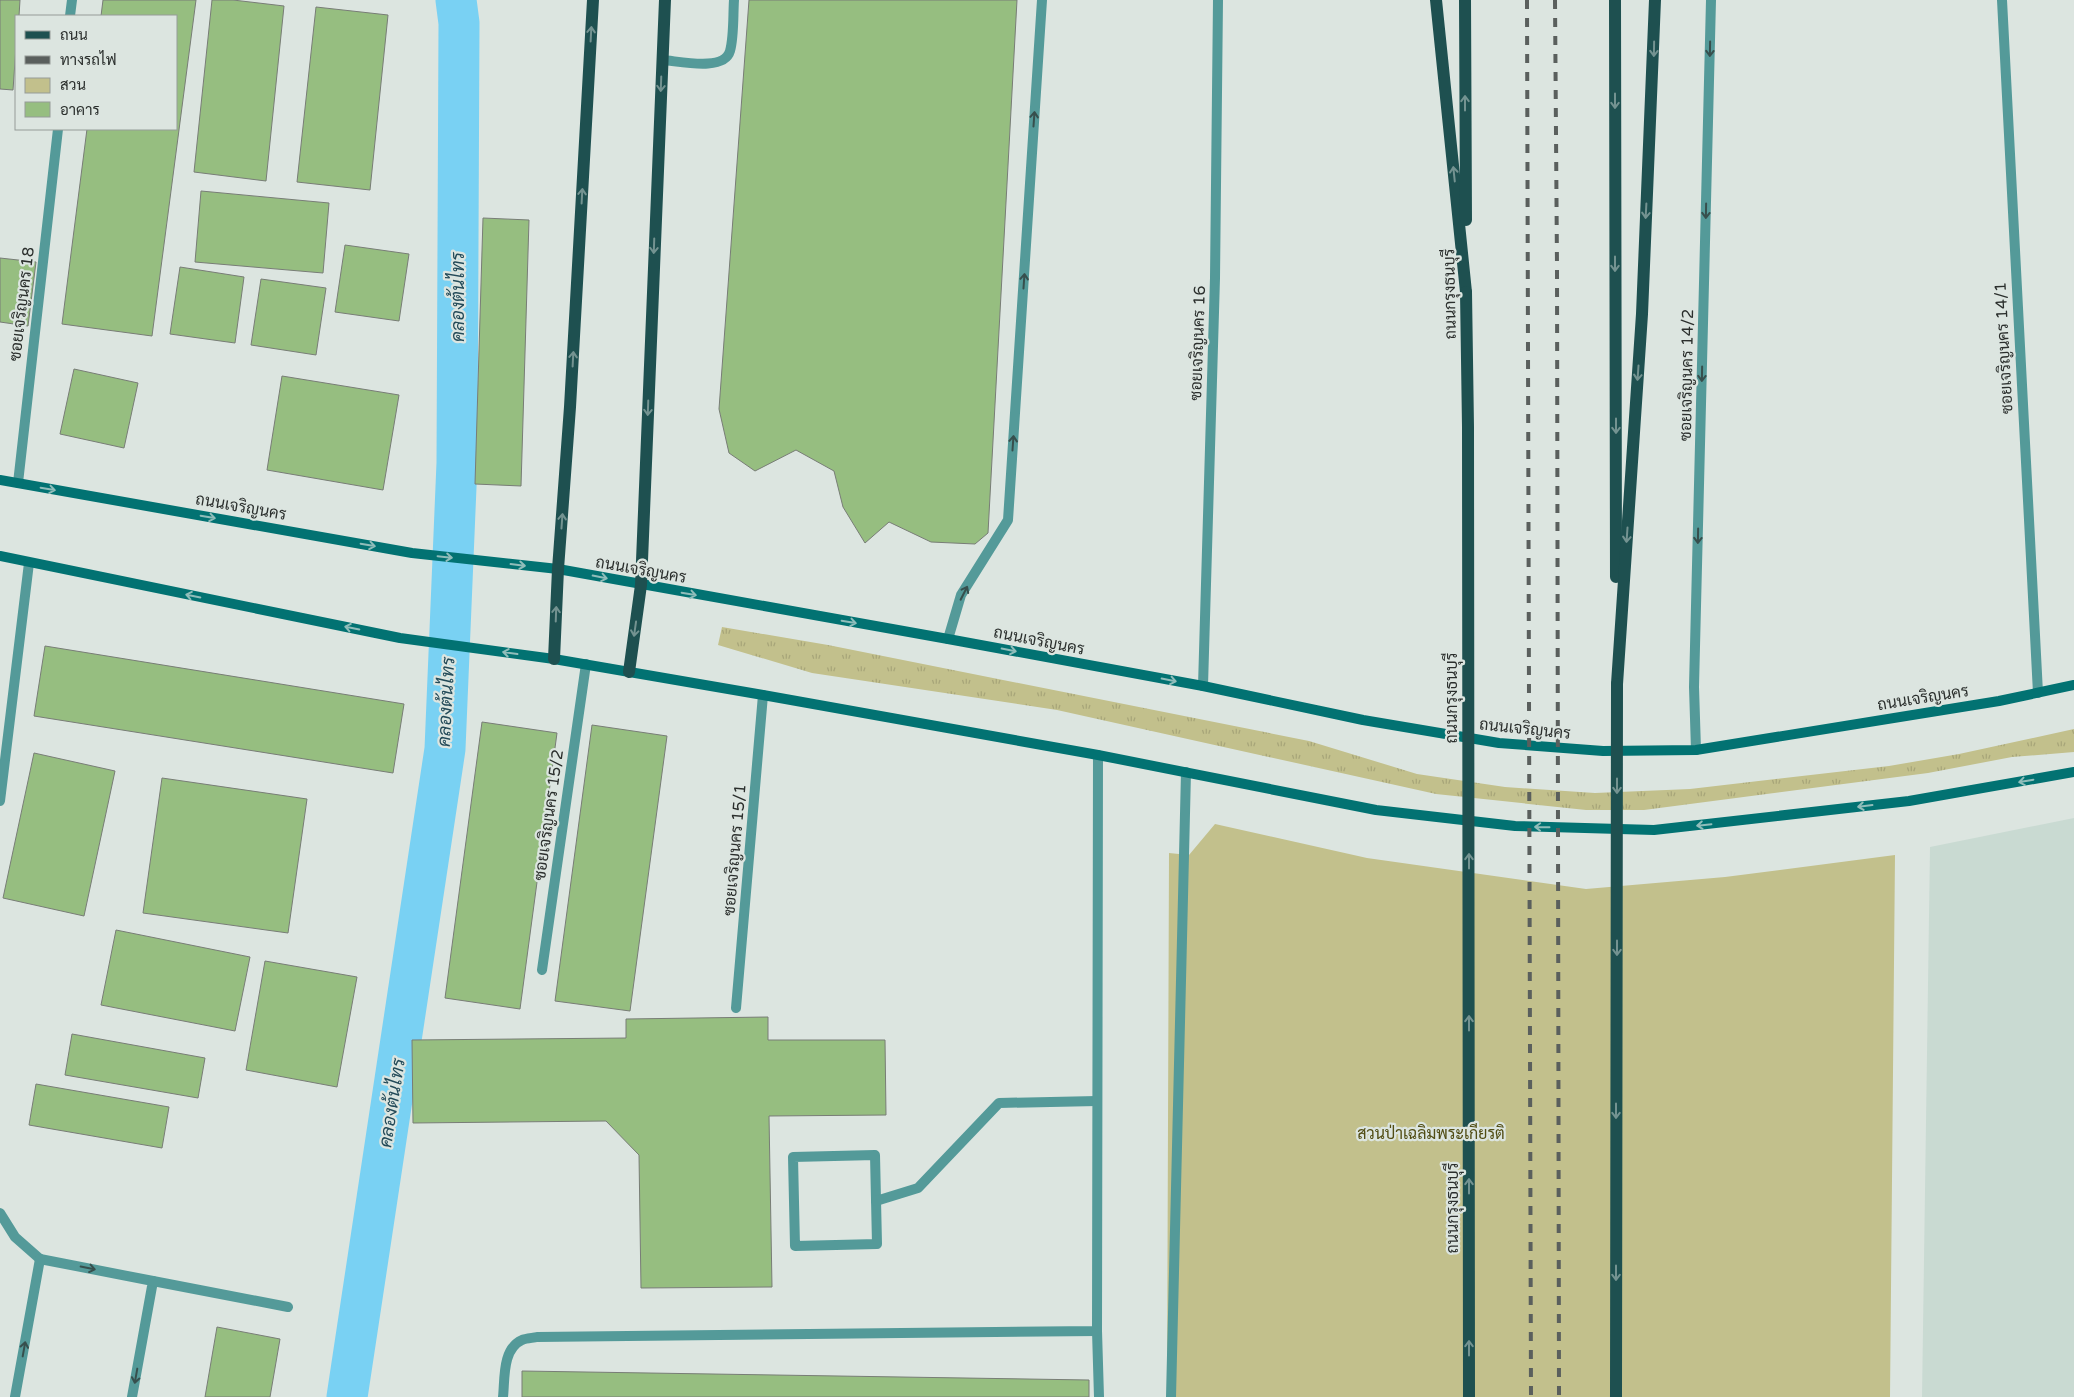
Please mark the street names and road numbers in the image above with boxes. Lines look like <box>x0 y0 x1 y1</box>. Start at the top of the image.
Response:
street label: ซอยเจริญนคร 18 <box>5 246 39 362</box>
street label: ถนนกรุงธนบุรี <box>1437 248 1462 340</box>
street label: ซอยเจริญนคร 14/1 <box>1991 281 2017 415</box>
street label: ซอยเจริญนคร 16 <box>1186 285 1210 401</box>
street label: ซอยเจริญนคร 14/2 <box>1676 309 1698 441</box>
street label: ถนนเจริญนคร <box>194 489 288 525</box>
street label: ถนนเจริญนคร <box>594 552 688 588</box>
street label: ถนนเจริญนคร <box>992 622 1086 660</box>
street label: ถนนกรุงธนบุรี <box>1440 652 1463 743</box>
street label: ถนนเจริญนคร <box>1876 681 1970 715</box>
street label: ถนนเจริญนคร <box>1478 714 1572 744</box>
street label: ซอยเจริญนคร 15/2 <box>530 748 568 882</box>
street label: ซอยเจริญนคร 15/1 <box>719 783 751 917</box>
street label: ถนนกรุงธนบุรี <box>1441 1162 1464 1253</box>

